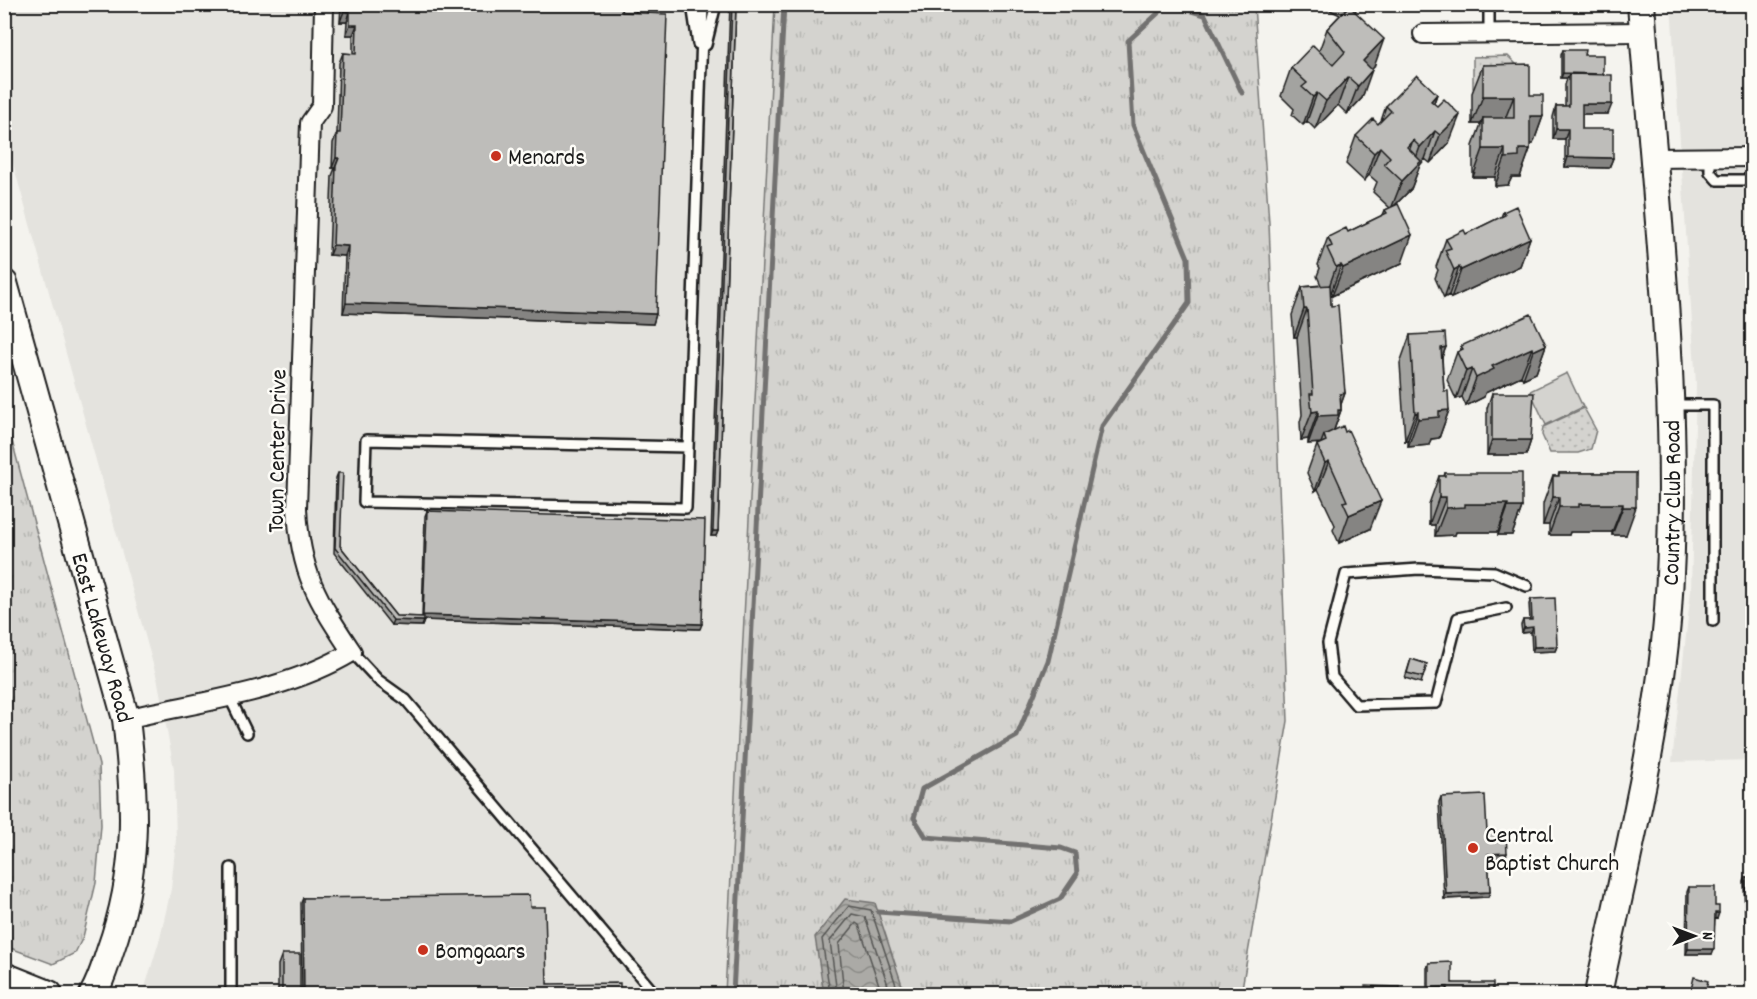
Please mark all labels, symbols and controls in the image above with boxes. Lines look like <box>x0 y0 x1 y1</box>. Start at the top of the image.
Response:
place label: Menards <box>508 142 585 176</box>
marker: Menards <box>489 149 503 163</box>
street label: Town Center Drive <box>261 369 297 533</box>
street label: Country Club Road <box>1656 419 1692 587</box>
street label: East Lakeway Road <box>60 549 140 727</box>
place label: Central Baptist Church <box>1485 820 1619 882</box>
marker: Central Baptist Church <box>1466 841 1480 855</box>
north arrow <box>1664 906 1724 966</box>
text: N <box>1695 932 1718 940</box>
place label: Bomgaars <box>435 936 526 970</box>
marker: Bomgaars <box>416 943 430 957</box>

